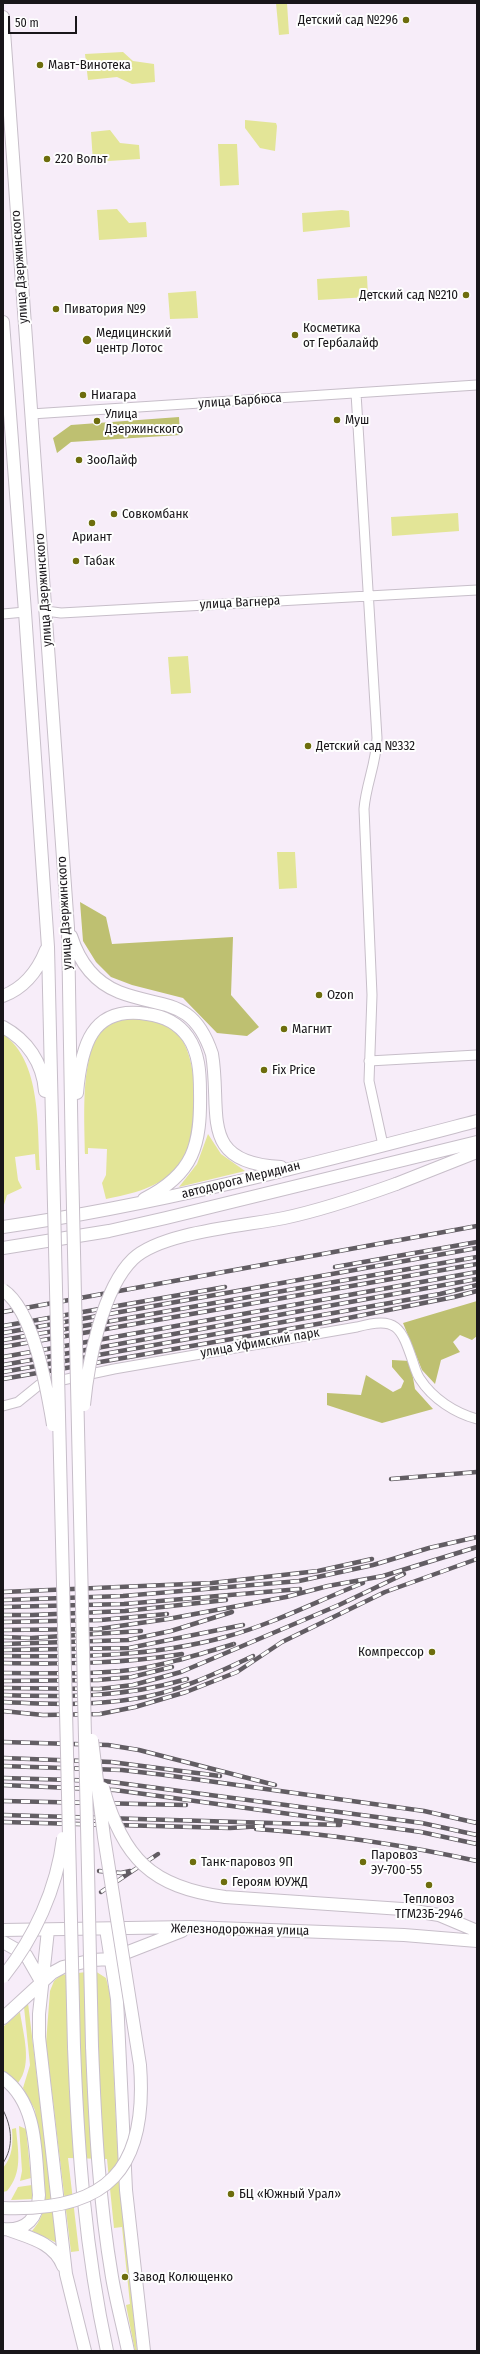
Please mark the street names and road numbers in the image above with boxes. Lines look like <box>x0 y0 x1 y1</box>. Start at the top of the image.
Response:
street label: улица Дзержинского <box>8 210 32 324</box>
street label: улица Барбюса <box>198 390 282 412</box>
street label: улица Дзержинского <box>32 533 56 647</box>
street label: улица Вагнера <box>199 593 281 613</box>
street label: улица Дзержинского <box>54 856 76 970</box>
street label: автодорога Меридиан <box>180 1158 302 1202</box>
street label: улица Уфимский парк <box>199 1325 321 1361</box>
street label: Железнодорожная улица <box>171 1921 309 1939</box>

